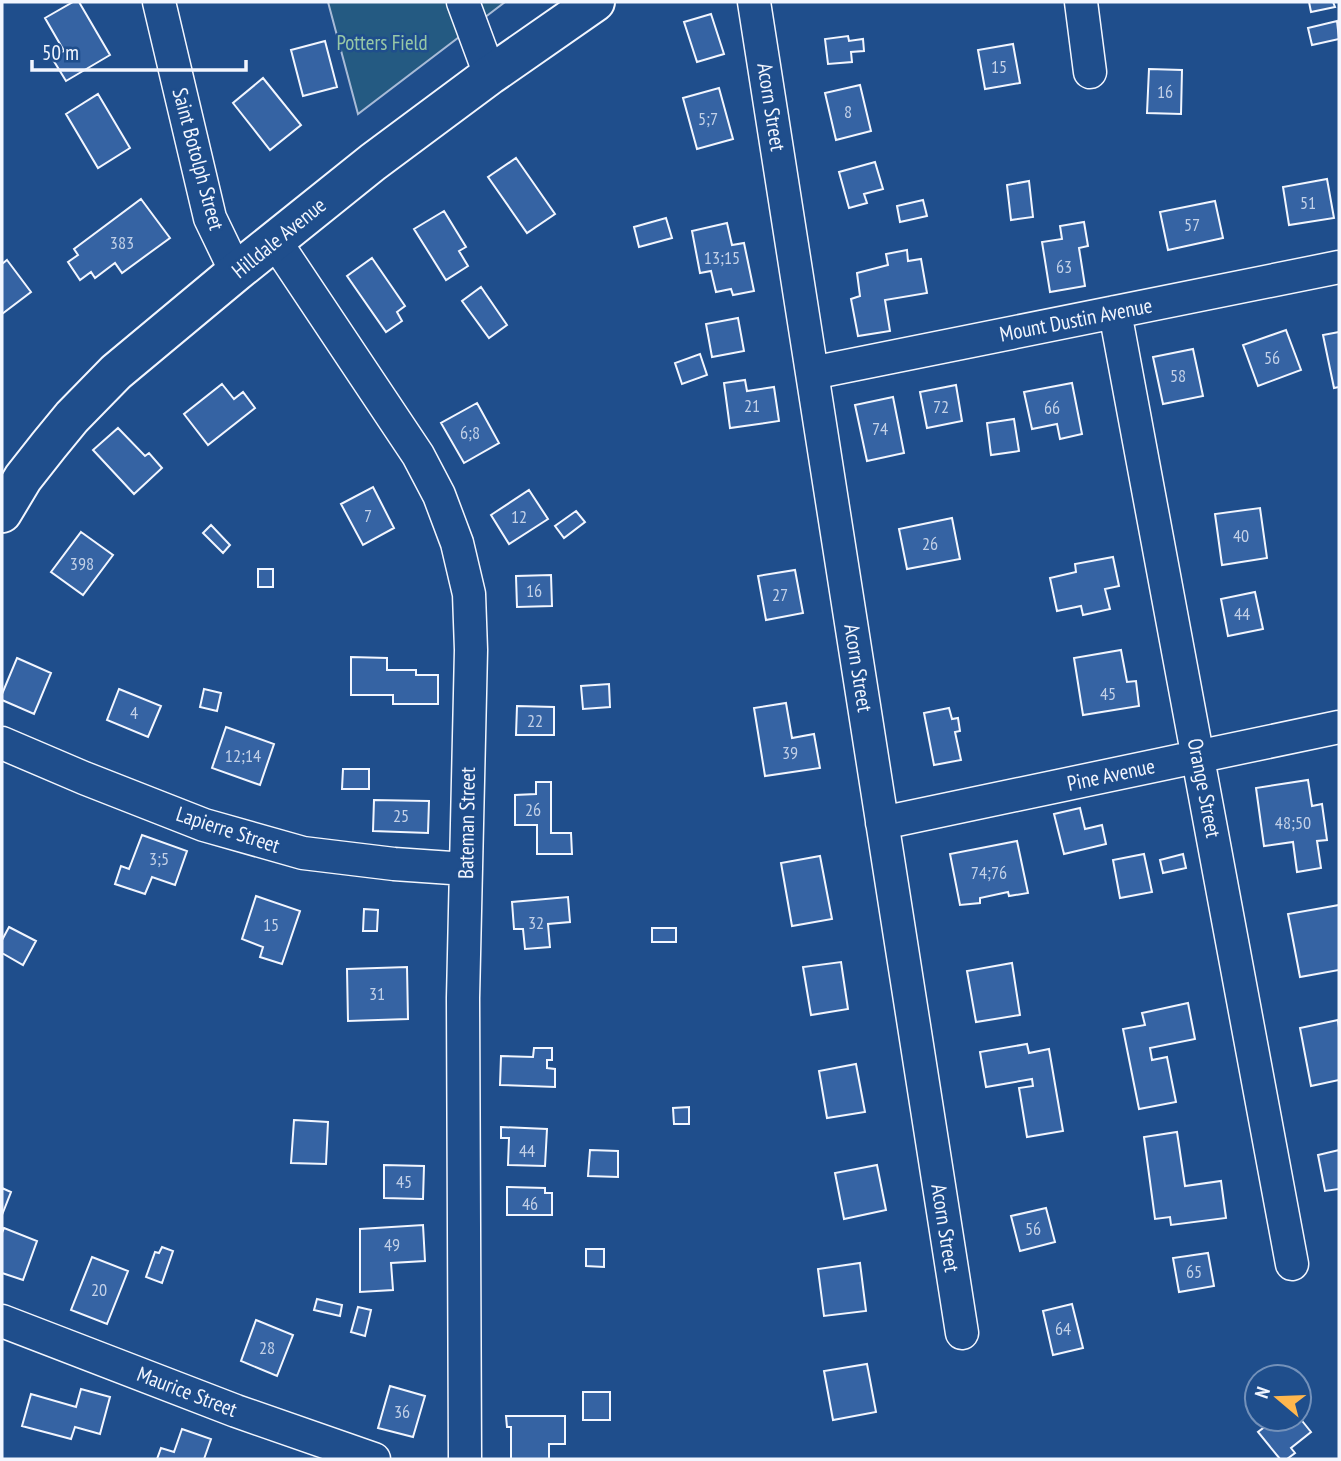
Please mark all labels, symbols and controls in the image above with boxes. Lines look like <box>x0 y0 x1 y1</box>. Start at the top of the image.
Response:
scale bar <box>32 28 245 72</box>
park label: Potters Field <box>336 29 428 56</box>
text: 50 m <box>42 39 79 66</box>
house number: 15 <box>991 55 1007 78</box>
street label: Acorn Street <box>751 61 792 153</box>
house number: 16 <box>1157 80 1173 103</box>
street label: Saint Botolph Street <box>167 85 231 233</box>
house number: 8 <box>844 100 852 123</box>
house number: 5;7 <box>698 107 718 130</box>
street label: Hilldale Avenue <box>226 191 331 284</box>
house number: 51 <box>1300 191 1316 214</box>
house number: 57 <box>1184 213 1200 236</box>
house number: 383 <box>110 231 134 254</box>
house number: 13;15 <box>704 246 740 269</box>
house number: 63 <box>1056 255 1072 278</box>
street label: Mount Dustin Avenue <box>997 291 1154 348</box>
house number: 56 <box>1264 346 1280 369</box>
house number: 58 <box>1170 364 1186 387</box>
house number: 21 <box>744 394 760 417</box>
house number: 72 <box>933 395 949 418</box>
house number: 66 <box>1044 396 1060 419</box>
house number: 74 <box>872 417 888 440</box>
house number: 6;8 <box>460 421 480 444</box>
house number: 7 <box>364 504 372 527</box>
house number: 12 <box>511 505 527 528</box>
house number: 40 <box>1233 524 1249 547</box>
house number: 26 <box>922 532 938 555</box>
house number: 398 <box>70 552 94 575</box>
house number: 16 <box>526 579 542 602</box>
house number: 27 <box>772 583 788 606</box>
house number: 44 <box>1234 602 1250 625</box>
street label: Acorn Street <box>838 622 879 714</box>
house number: 45 <box>1100 682 1116 705</box>
house number: 4 <box>130 701 138 724</box>
house number: 22 <box>527 709 543 732</box>
street label: Orange Street <box>1182 736 1227 840</box>
house number: 39 <box>782 741 798 764</box>
house number: 12;14 <box>225 744 261 767</box>
street label: Pine Avenue <box>1065 752 1157 797</box>
street label: Bateman Street <box>452 767 481 879</box>
house number: 26 <box>525 798 541 821</box>
street label: Lapierre Street <box>173 800 284 859</box>
house number: 25 <box>393 804 409 827</box>
house number: 48;50 <box>1275 811 1311 834</box>
house number: 3;5 <box>149 847 169 870</box>
house number: 74;76 <box>971 861 1007 884</box>
house number: 32 <box>528 911 544 934</box>
house number: 15 <box>263 913 279 936</box>
house number: 31 <box>369 982 385 1005</box>
house number: 44 <box>519 1139 535 1162</box>
house number: 45 <box>396 1170 412 1193</box>
street label: Acorn Street <box>925 1182 966 1274</box>
house number: 46 <box>522 1192 538 1215</box>
house number: 56 <box>1025 1217 1041 1240</box>
house number: 49 <box>384 1233 400 1256</box>
house number: 65 <box>1186 1260 1202 1283</box>
house number: 20 <box>91 1278 107 1301</box>
house number: 64 <box>1055 1317 1071 1340</box>
house number: 28 <box>259 1336 275 1359</box>
street label: Maurice Street <box>133 1360 241 1423</box>
north arrow <box>1243 1363 1313 1433</box>
text: N <box>1249 1384 1275 1401</box>
house number: 36 <box>394 1400 410 1423</box>

